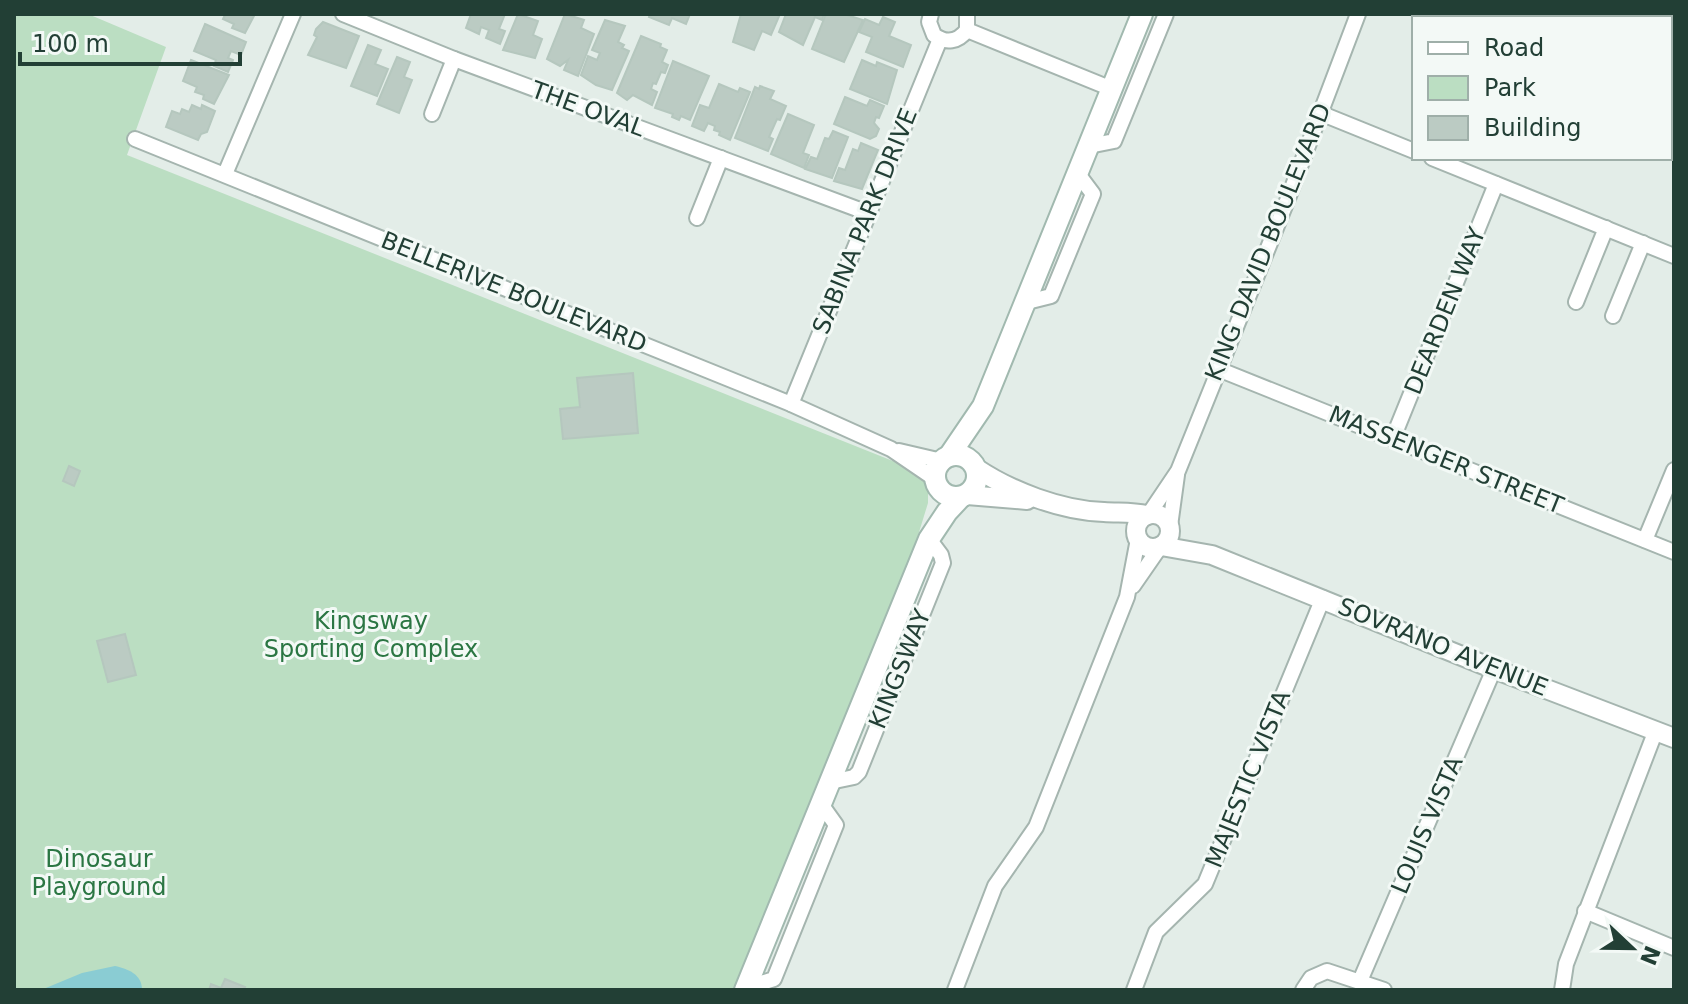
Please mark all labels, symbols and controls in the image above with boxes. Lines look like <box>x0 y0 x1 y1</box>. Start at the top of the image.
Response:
scale bar <box>20 16 240 66</box>
legend <box>1412 16 1672 160</box>
text: 100 m <box>32 30 109 58</box>
text: Road <box>1484 34 1544 62</box>
text: Park <box>1484 74 1536 102</box>
street label: THE OVAL <box>527 75 649 143</box>
street label: KING DAVID BOULEVARD <box>1199 99 1337 385</box>
street label: SABINA PARK DRIVE <box>807 104 923 338</box>
text: Building <box>1484 114 1581 142</box>
street label: DEARDEN WAY <box>1399 223 1491 399</box>
street label: BELLERIVE BOULEVARD <box>377 226 651 358</box>
street label: MASSENGER STREET <box>1325 400 1568 520</box>
street label: SOVRANO AVENUE <box>1334 592 1552 702</box>
street label: KINGSWAY <box>863 605 937 733</box>
park label: Kingsway Sporting Complex <box>264 607 478 663</box>
street label: MAJESTIC VISTA <box>1200 686 1297 872</box>
street label: LOUIS VISTA <box>1385 751 1469 898</box>
park label: Dinosaur Playground <box>32 845 166 901</box>
north arrow <box>1592 908 1672 988</box>
text: N <box>1635 942 1665 969</box>

